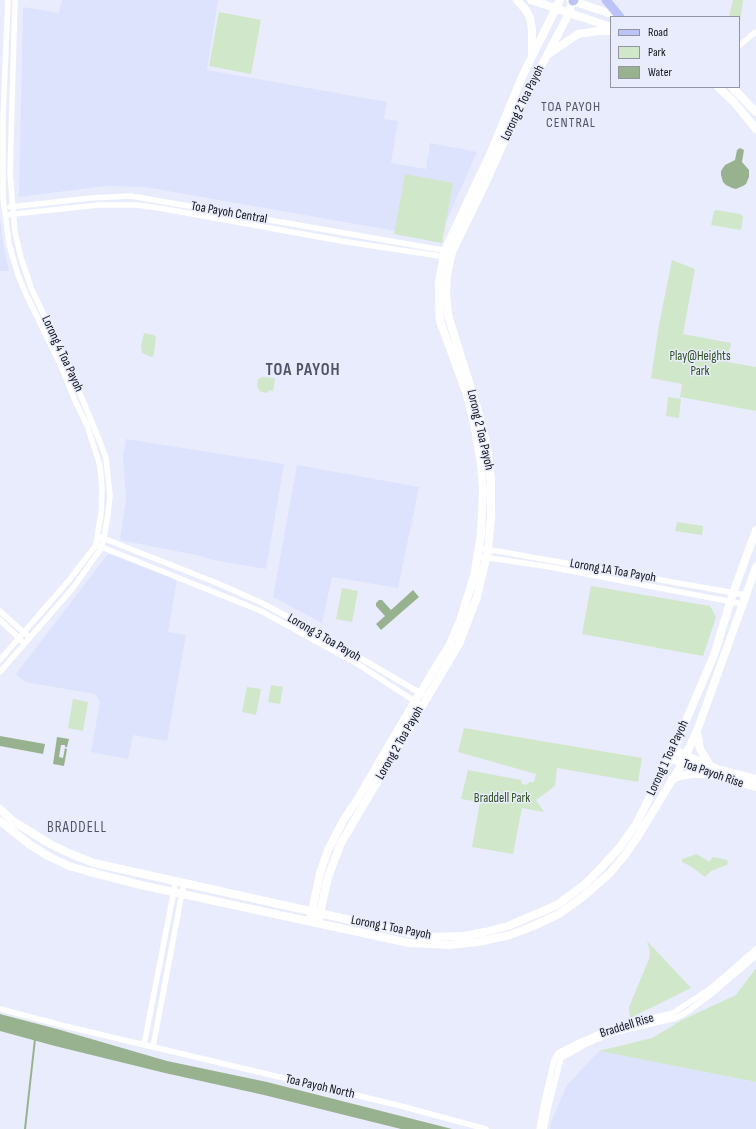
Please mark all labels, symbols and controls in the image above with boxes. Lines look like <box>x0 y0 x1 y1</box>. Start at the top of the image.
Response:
legend <box>610 16 740 88</box>
text: Road <box>648 25 668 40</box>
text: Park <box>648 45 666 60</box>
street label: Lorong 2 Toa Payoh <box>498 63 548 143</box>
text: Water <box>648 65 672 80</box>
district label: TOA PAYOH CENTRAL <box>541 99 601 132</box>
street label: Toa Payoh Central <box>190 199 268 227</box>
street label: Lorong 4 Toa Payoh <box>38 313 86 395</box>
park label: Play@Heights Park <box>669 349 731 380</box>
district label: TOA PAYOH <box>265 361 341 381</box>
street label: Lorong 2 Toa Payoh <box>463 388 497 472</box>
street label: Lorong 1A Toa Payoh <box>569 556 657 586</box>
street label: Lorong 3 Toa Payoh <box>284 611 364 665</box>
street label: Lorong 2 Toa Payoh <box>373 704 427 782</box>
street label: Lorong 1 Toa Payoh <box>644 718 692 798</box>
street label: Toa Payoh Rise <box>681 756 745 792</box>
park label: Braddell Park <box>474 791 530 807</box>
district label: BRADDELL <box>47 819 107 837</box>
street label: Lorong 1 Toa Payoh <box>350 913 432 943</box>
street label: Braddell Rise <box>598 1010 656 1042</box>
street label: Toa Payoh North <box>284 1071 356 1103</box>

